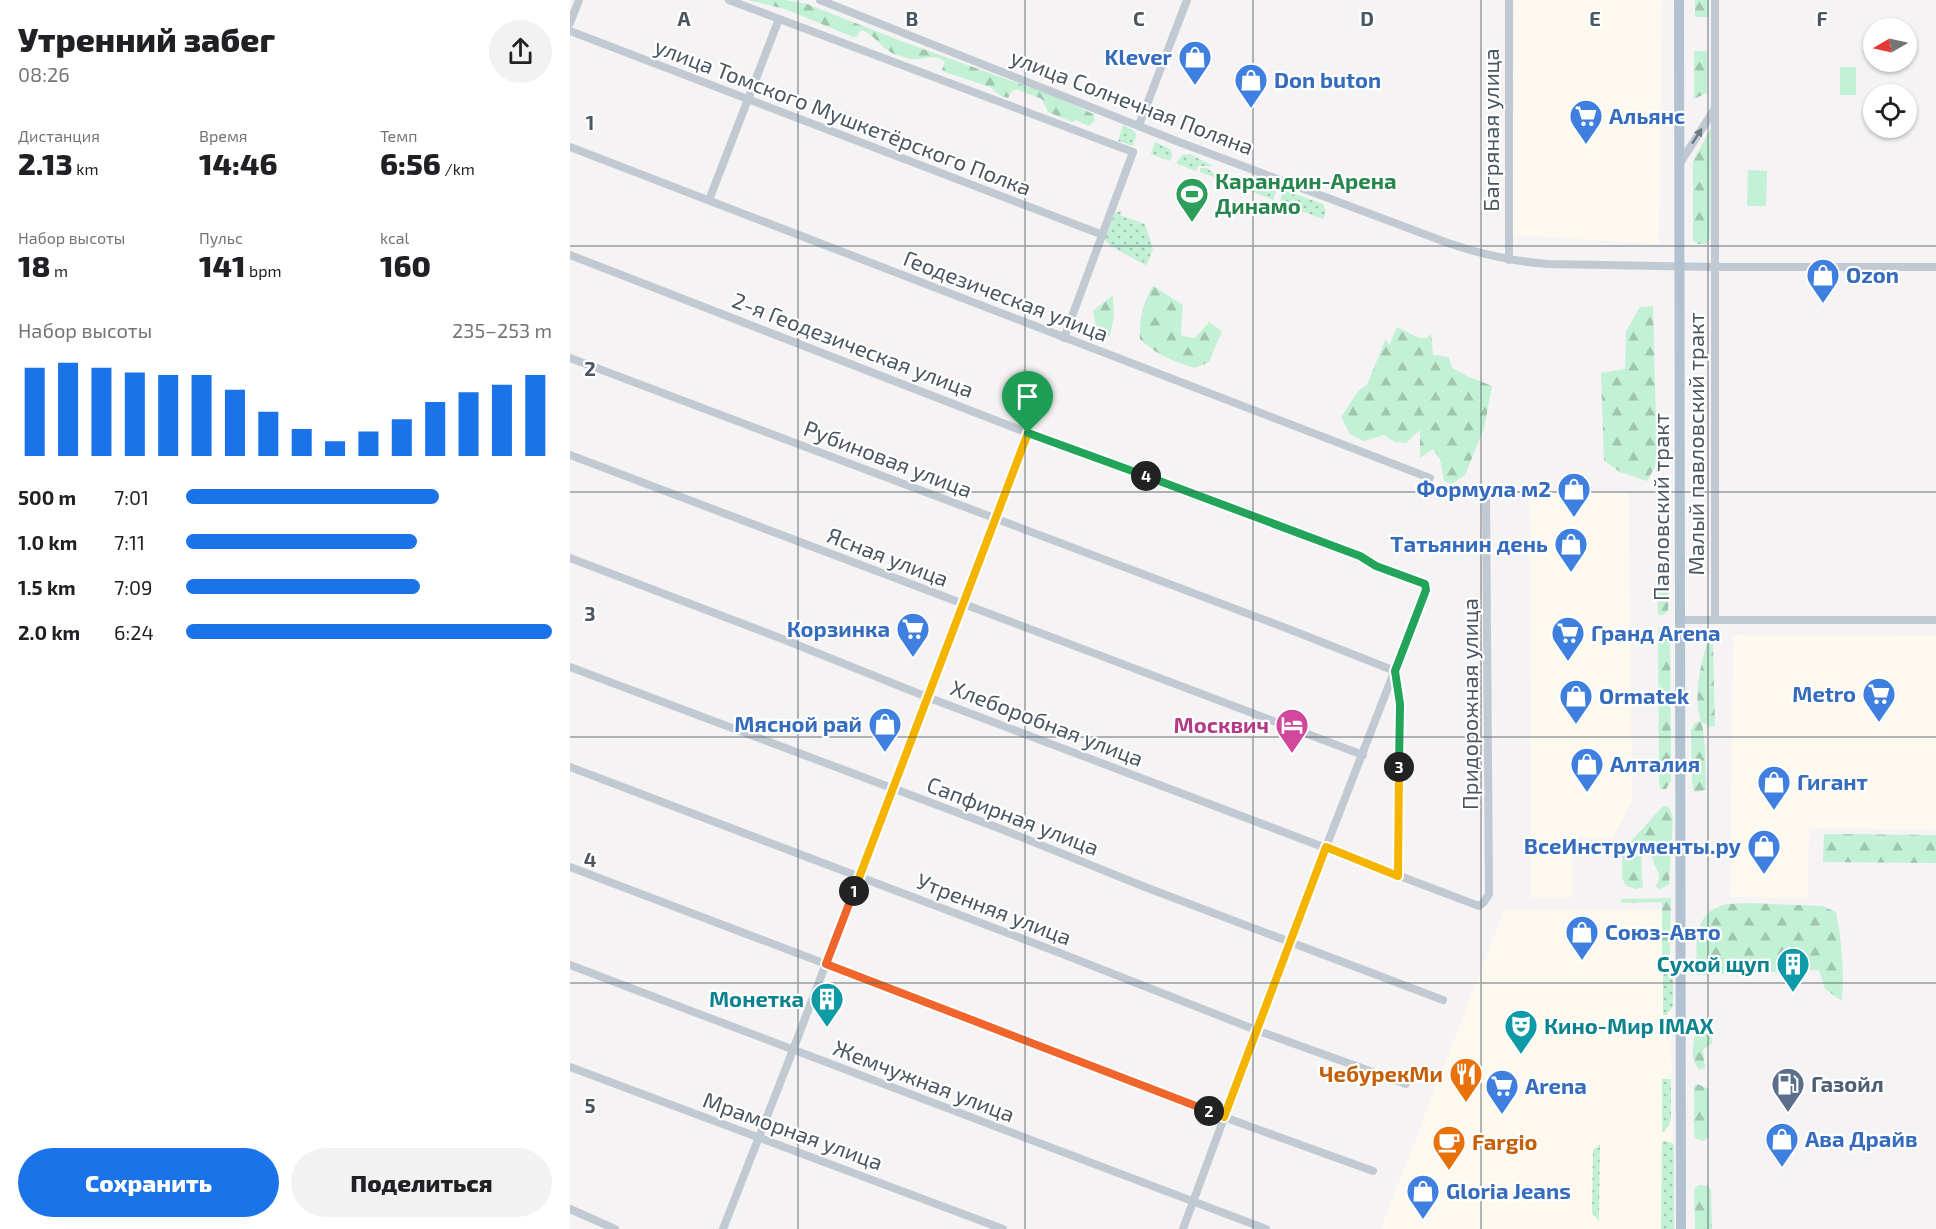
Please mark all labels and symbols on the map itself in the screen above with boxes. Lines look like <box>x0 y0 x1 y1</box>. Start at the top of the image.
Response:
text: A <box>677 6 691 30</box>
text: B <box>906 6 918 30</box>
text: C <box>1133 6 1145 30</box>
text: D <box>1360 6 1374 30</box>
text: E <box>1589 6 1601 30</box>
text: F <box>1816 6 1828 30</box>
north arrow <box>1863 18 1917 72</box>
street label: улица Томского Мушкетёрского Полка <box>651 32 1035 201</box>
shop icon: Klever <box>1177 39 1213 86</box>
street label: улица Солнечная Поляна <box>1007 43 1257 160</box>
place label: Klever <box>1104 43 1173 69</box>
street label: Багряная улица <box>1477 48 1504 212</box>
shop icon: Don buton <box>1233 62 1269 109</box>
place label: Don buton <box>1274 66 1381 92</box>
supermarket icon: Альянс <box>1568 98 1604 145</box>
place label: Альянс <box>1609 102 1685 128</box>
text: 1 <box>586 110 594 134</box>
one-way arrow <box>1692 128 1703 144</box>
place label: Карандин-Арена Динамо <box>1215 167 1397 218</box>
sports icon: Карандин-Арена Динамо <box>1174 176 1210 223</box>
street label: Геодезическая улица <box>900 244 1112 347</box>
shop icon: Ozon <box>1805 257 1841 304</box>
place label: Ozon <box>1846 261 1899 287</box>
street label: 2-я Геодезическая улица <box>729 286 978 403</box>
street label: Малый павловский тракт <box>1682 312 1708 576</box>
text: 2 <box>584 356 596 380</box>
pin <box>1002 371 1053 433</box>
street label: Павловский тракт <box>1647 413 1673 601</box>
street label: Рубиновая улица <box>800 414 976 503</box>
pin: 4 <box>1131 461 1161 491</box>
shop icon: Формула м2 <box>1556 471 1592 518</box>
place label: Формула м2 <box>1417 475 1551 501</box>
street label: Ясная улица <box>824 521 953 592</box>
shop icon: Татьянин день <box>1553 526 1589 573</box>
place label: Татьянин день <box>1390 530 1548 556</box>
street label: Придорожная улица <box>1456 598 1483 810</box>
text: 3 <box>584 601 596 625</box>
supermarket icon: Корзинка <box>895 611 931 658</box>
place label: Корзинка <box>787 615 890 641</box>
supermarket icon: Гранд Arena <box>1550 615 1586 662</box>
place label: Гранд Arena <box>1591 619 1721 645</box>
street label: Хлеборобная улица <box>947 673 1147 772</box>
supermarket icon: Metro <box>1861 676 1897 723</box>
shop icon: Ormatek <box>1558 678 1594 725</box>
place label: Metro <box>1792 680 1856 706</box>
place label: Ormatek <box>1599 682 1690 708</box>
shop icon: Мясной рай <box>867 706 903 753</box>
hotel icon: Москвич <box>1274 707 1310 754</box>
place label: Мясной рай <box>734 710 862 736</box>
place label: Москвич <box>1174 711 1269 737</box>
shop icon: Алталия <box>1569 746 1605 793</box>
place label: Алталия <box>1610 750 1700 776</box>
pin: 3 <box>1384 752 1414 782</box>
shop icon: Гигант <box>1756 764 1792 811</box>
place label: Гигант <box>1797 768 1868 794</box>
street label: Сапфирная улица <box>923 770 1103 861</box>
shop icon: ВсеИнструменты.ру <box>1746 828 1782 875</box>
place label: ВсеИнструменты.ру <box>1524 832 1742 858</box>
text: 4 <box>584 847 597 871</box>
street label: Утренняя улица <box>913 867 1075 950</box>
pin: 1 <box>839 876 869 906</box>
shop icon: Союз-Авто <box>1564 914 1600 961</box>
place label: Союз-Авто <box>1605 918 1721 944</box>
building icon: Сухой щуп <box>1775 946 1811 993</box>
place label: Сухой щуп <box>1657 950 1770 976</box>
building icon: Монетка <box>809 981 845 1028</box>
place label: Монетка <box>709 985 804 1011</box>
theatre icon: Кино-Мир IMAX <box>1503 1008 1539 1055</box>
place label: Кино-Мир IMAX <box>1544 1012 1714 1038</box>
street label: Жемчужная улица <box>830 1033 1019 1128</box>
restaurant icon: ЧебурекМи <box>1448 1056 1484 1103</box>
place label: ЧебурекМи <box>1319 1060 1443 1086</box>
fuel station icon: Газойл <box>1770 1066 1806 1113</box>
supermarket icon: Arena <box>1484 1068 1520 1115</box>
place label: Газойл <box>1811 1070 1884 1096</box>
place label: Arena <box>1525 1072 1587 1098</box>
street label: Мраморная улица <box>700 1085 887 1176</box>
text: 5 <box>584 1093 596 1117</box>
pin: 2 <box>1194 1096 1224 1126</box>
shop icon: Ава Драйв <box>1764 1121 1800 1168</box>
cafe icon: Fargio <box>1431 1124 1467 1171</box>
place label: Ава Драйв <box>1805 1125 1918 1151</box>
place label: Fargio <box>1472 1128 1538 1154</box>
shop icon: Gloria Jeans <box>1405 1173 1441 1220</box>
place label: Gloria Jeans <box>1446 1177 1571 1203</box>

